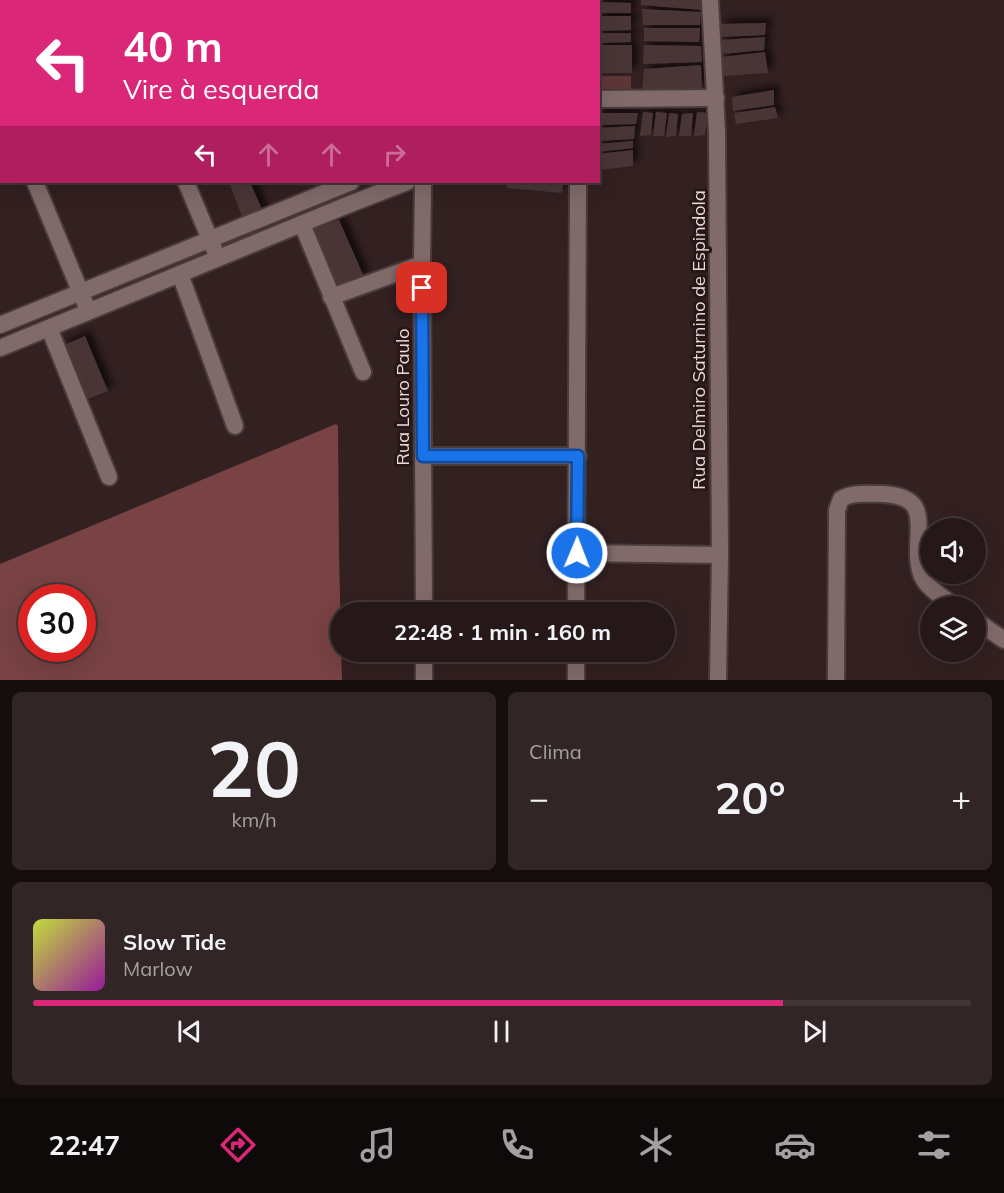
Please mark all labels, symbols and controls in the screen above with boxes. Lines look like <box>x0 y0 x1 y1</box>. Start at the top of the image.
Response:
text: 40 m <box>123 20 223 73</box>
icon: left <box>24 24 102 102</box>
text: Vire à esquerda <box>123 72 319 106</box>
icon: left <box>189 138 222 171</box>
icon: ahead <box>252 138 285 171</box>
icon: ahead <box>315 138 348 171</box>
icon: right <box>378 138 411 171</box>
street label: Rua Delmiro Saturnino de Espindola <box>687 190 710 490</box>
pin <box>396 262 447 313</box>
icon: arrive <box>405 271 438 304</box>
street label: Rua Louro Paulo <box>391 328 414 466</box>
map controls <box>920 518 986 662</box>
button: sound <box>920 518 986 584</box>
position arrow <box>545 521 609 585</box>
speed limit sign: 30 <box>18 584 96 662</box>
button: layers <box>920 596 986 662</box>
text: 22:48 · 1 min · 160 m <box>394 618 611 646</box>
text: 20 <box>207 719 301 817</box>
text: Clima <box>529 739 582 764</box>
text: 20° <box>714 769 786 825</box>
text: − <box>529 777 549 818</box>
text: + <box>951 777 971 818</box>
text: km/h <box>231 807 277 832</box>
text: Slow Tide <box>123 928 226 956</box>
text: Marlow <box>123 956 193 981</box>
icon: previous <box>173 1015 206 1048</box>
icon: pause <box>485 1015 518 1048</box>
icon: next <box>798 1015 831 1048</box>
icon: directions <box>217 1124 259 1166</box>
icon: music <box>357 1124 399 1166</box>
icon: phone <box>496 1124 538 1166</box>
icon: climate <box>635 1124 677 1166</box>
icon: car <box>774 1124 816 1166</box>
icon: filters <box>913 1124 955 1166</box>
text: 22:47 <box>49 1128 120 1162</box>

